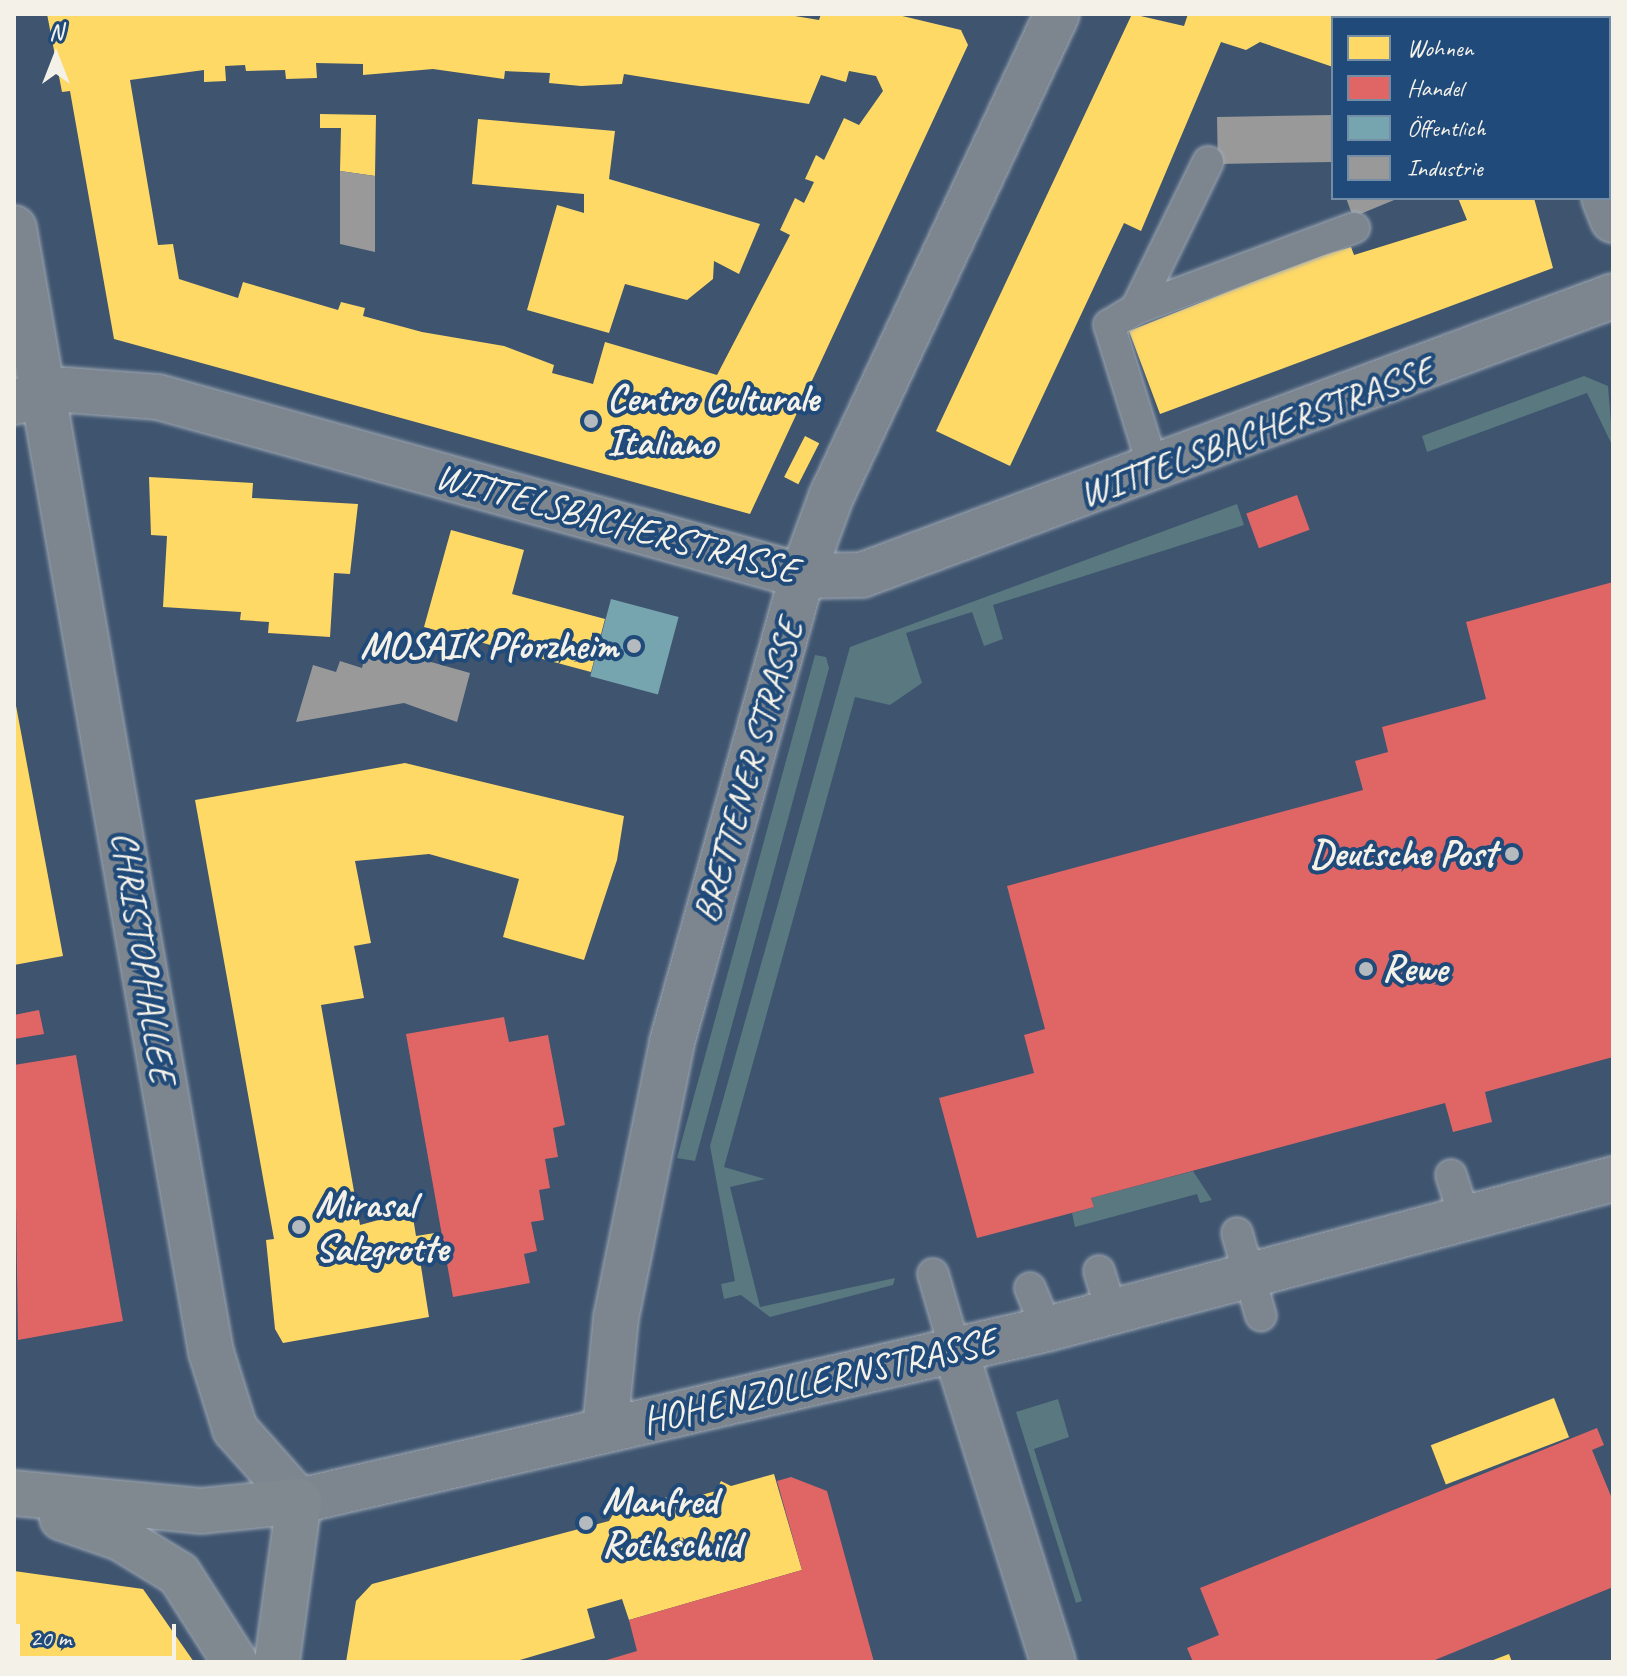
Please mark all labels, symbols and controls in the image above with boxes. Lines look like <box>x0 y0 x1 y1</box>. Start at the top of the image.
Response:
north arrow <box>16 16 96 96</box>
legend <box>1331 16 1611 200</box>
text: N <box>49 18 63 46</box>
text: Wohnen <box>1407 33 1473 63</box>
text: Handel <box>1407 73 1463 103</box>
text: Öffentlich <box>1407 113 1485 143</box>
text: Industrie <box>1407 153 1483 183</box>
street label: WITTELSBACHERSTRASSE <box>1073 347 1439 517</box>
place label: Centro Culturale Italiano <box>607 376 819 466</box>
marker: Centro Culturale Italiano <box>582 412 600 430</box>
street label: WITTELSBACHERSTRASSE <box>431 453 803 593</box>
street label: BRETTENER STRASSE <box>683 614 813 928</box>
place label: MOSAIK Pforzheim <box>360 623 618 669</box>
marker: MOSAIK Pforzheim <box>625 637 643 655</box>
street label: CHRISTOPHALLEE <box>102 828 186 1086</box>
place label: Deutsche Post <box>1310 831 1496 877</box>
marker: Deutsche Post <box>1503 845 1521 863</box>
place label: Rewe <box>1382 946 1447 992</box>
marker: Rewe <box>1357 960 1375 978</box>
place label: Mirasal Salzgrotte <box>315 1182 448 1272</box>
marker: Mirasal Salzgrotte <box>290 1218 308 1236</box>
street label: HOHENZOLLERNSTRASSE <box>638 1318 1000 1444</box>
place label: Manfred Rothschild <box>602 1478 740 1568</box>
marker: Manfred Rothschild <box>577 1514 595 1532</box>
scale bar <box>20 1608 180 1658</box>
text: 20 m <box>30 1623 71 1653</box>

